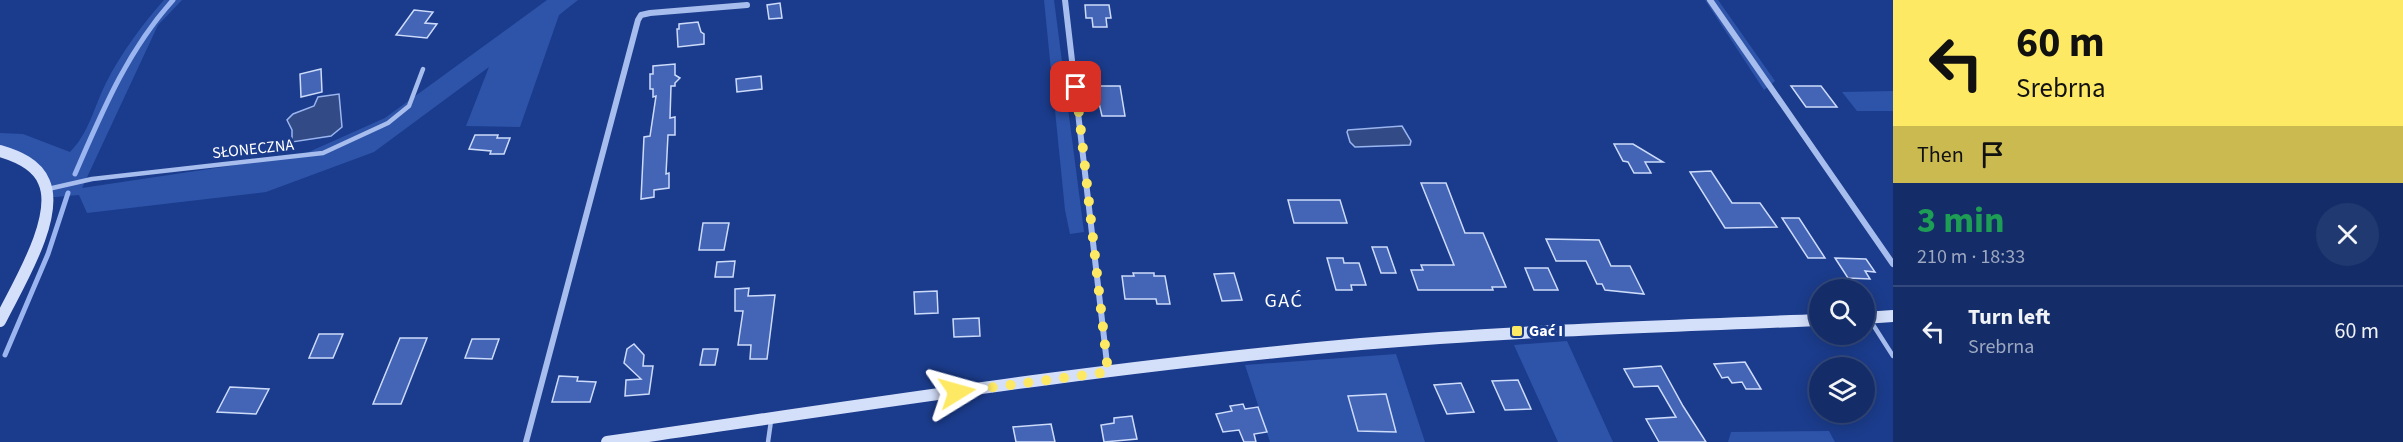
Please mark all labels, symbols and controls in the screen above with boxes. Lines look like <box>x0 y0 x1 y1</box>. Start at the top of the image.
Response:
text: 60 m <box>2016 13 2105 73</box>
icon: left <box>1917 24 1995 102</box>
pin <box>1050 61 1101 112</box>
text: Srebrna <box>2016 69 2106 108</box>
icon: arrive <box>1059 70 1092 103</box>
street label: SŁONECZNA <box>211 134 295 164</box>
icon: arrive <box>1976 138 2009 171</box>
text: Then <box>1917 139 1964 171</box>
text: 3 min <box>1917 195 2005 246</box>
button: close <box>2316 203 2379 266</box>
text: 210 m · 18:33 <box>1917 243 2025 271</box>
map controls <box>1809 279 1875 423</box>
button: search <box>1809 279 1875 345</box>
district label: GAĆ <box>1265 287 1303 315</box>
text: Turn left <box>1968 301 2050 333</box>
icon: left <box>1917 315 1950 348</box>
text: 60 m <box>2334 315 2379 347</box>
place label: Gać I <box>1529 320 1563 342</box>
marker: Gać I <box>1510 324 1524 338</box>
text: Srebrna <box>1968 333 2034 361</box>
button: layers <box>1809 357 1875 423</box>
position arrow <box>925 360 989 424</box>

